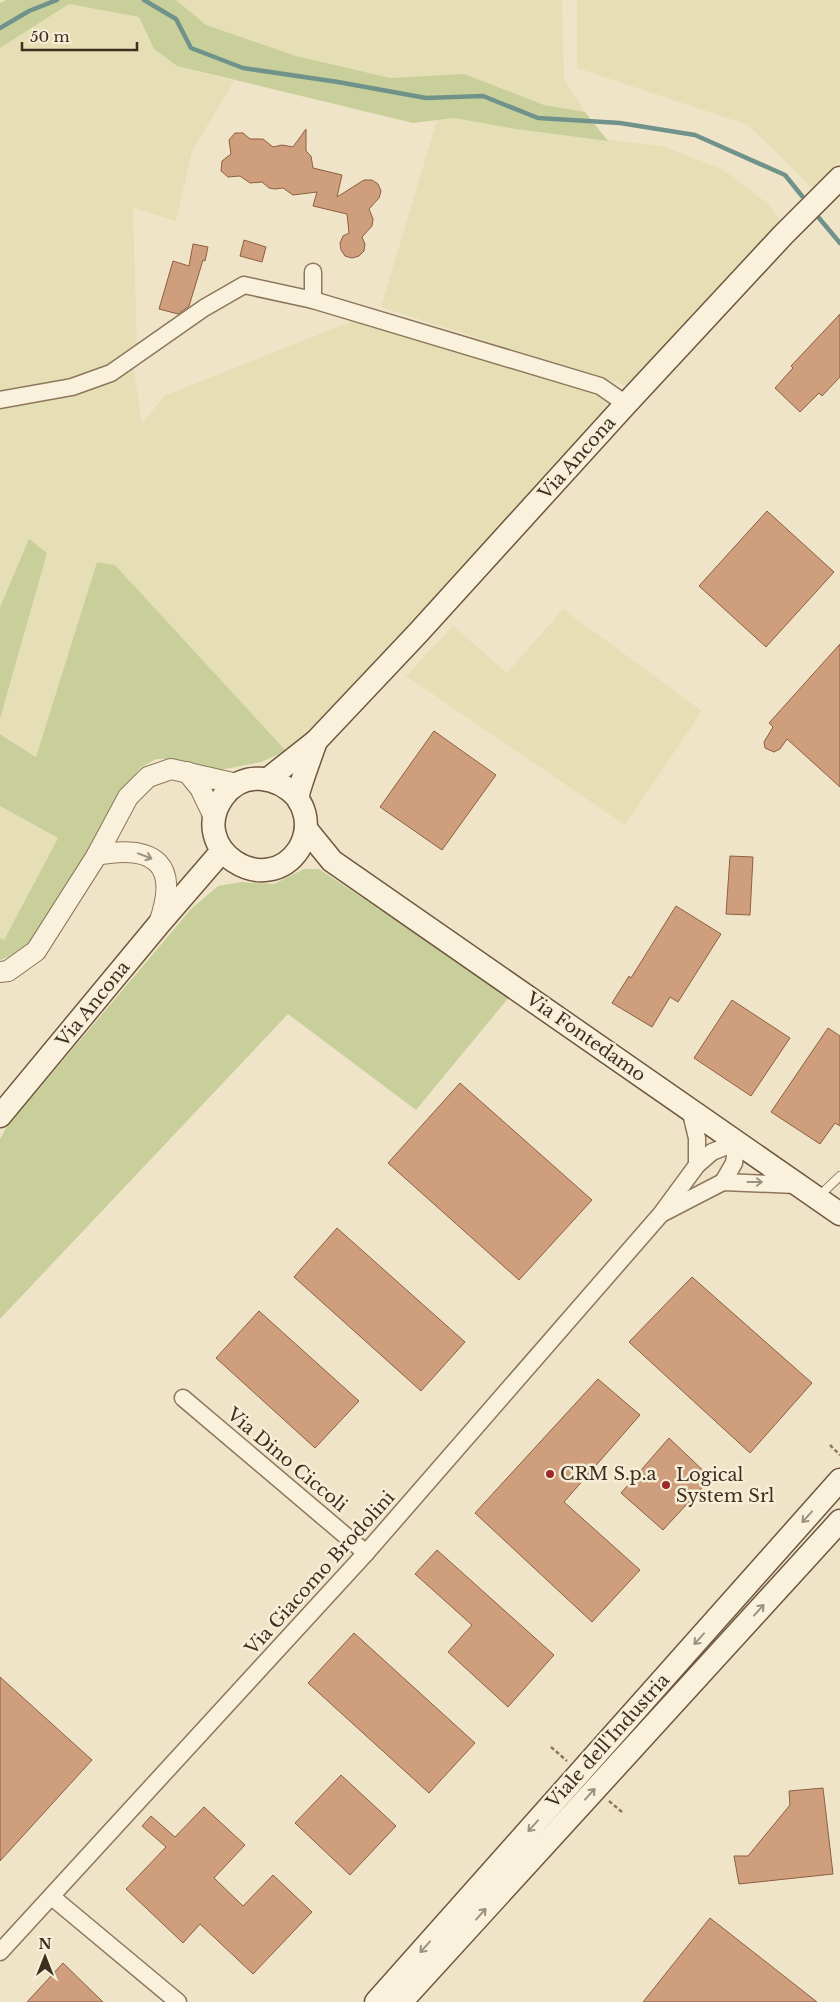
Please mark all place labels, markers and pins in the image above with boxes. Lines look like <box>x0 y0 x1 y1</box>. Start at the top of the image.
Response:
place label: CRM S.p.a <box>560 1463 657 1485</box>
place label: Logical System Srl <box>676 1464 774 1507</box>
marker: CRM S.p.a <box>544 1468 556 1480</box>
marker: Logical System Srl <box>660 1479 672 1491</box>

